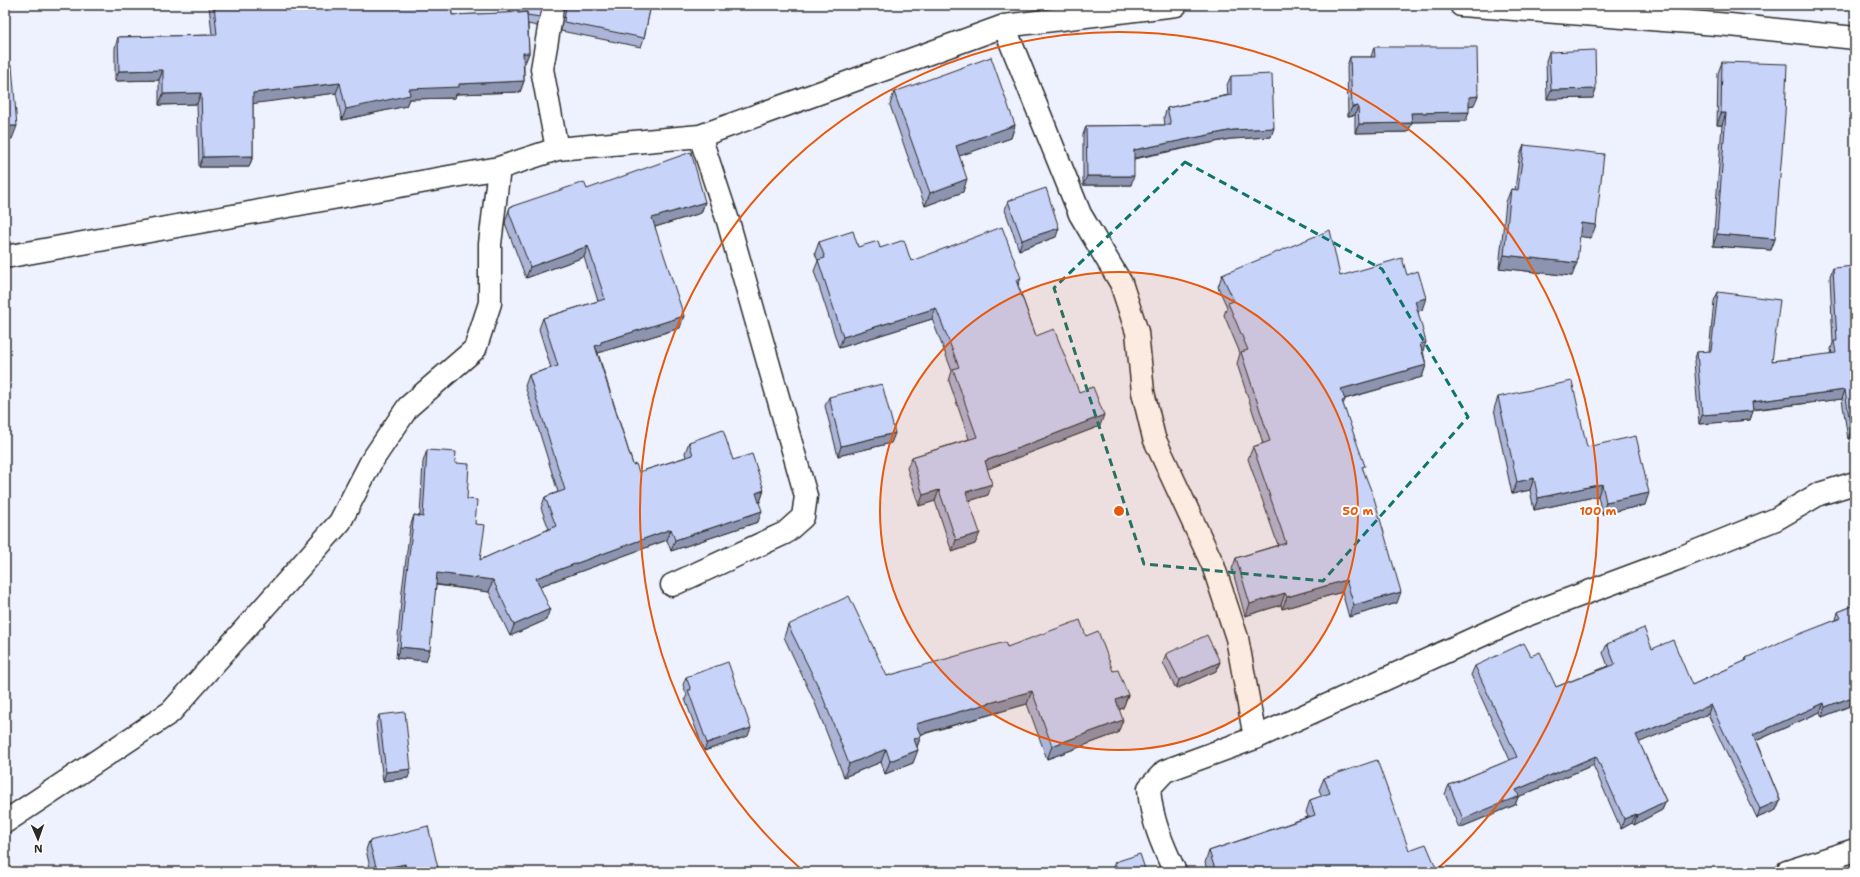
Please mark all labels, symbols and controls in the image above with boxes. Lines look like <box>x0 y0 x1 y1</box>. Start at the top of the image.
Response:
text: 50 m <box>1343 503 1374 519</box>
text: 100 m <box>1580 503 1617 519</box>
centre of rings <box>1112 504 1126 518</box>
north arrow <box>18 819 58 859</box>
text: N <box>33 841 43 856</box>

